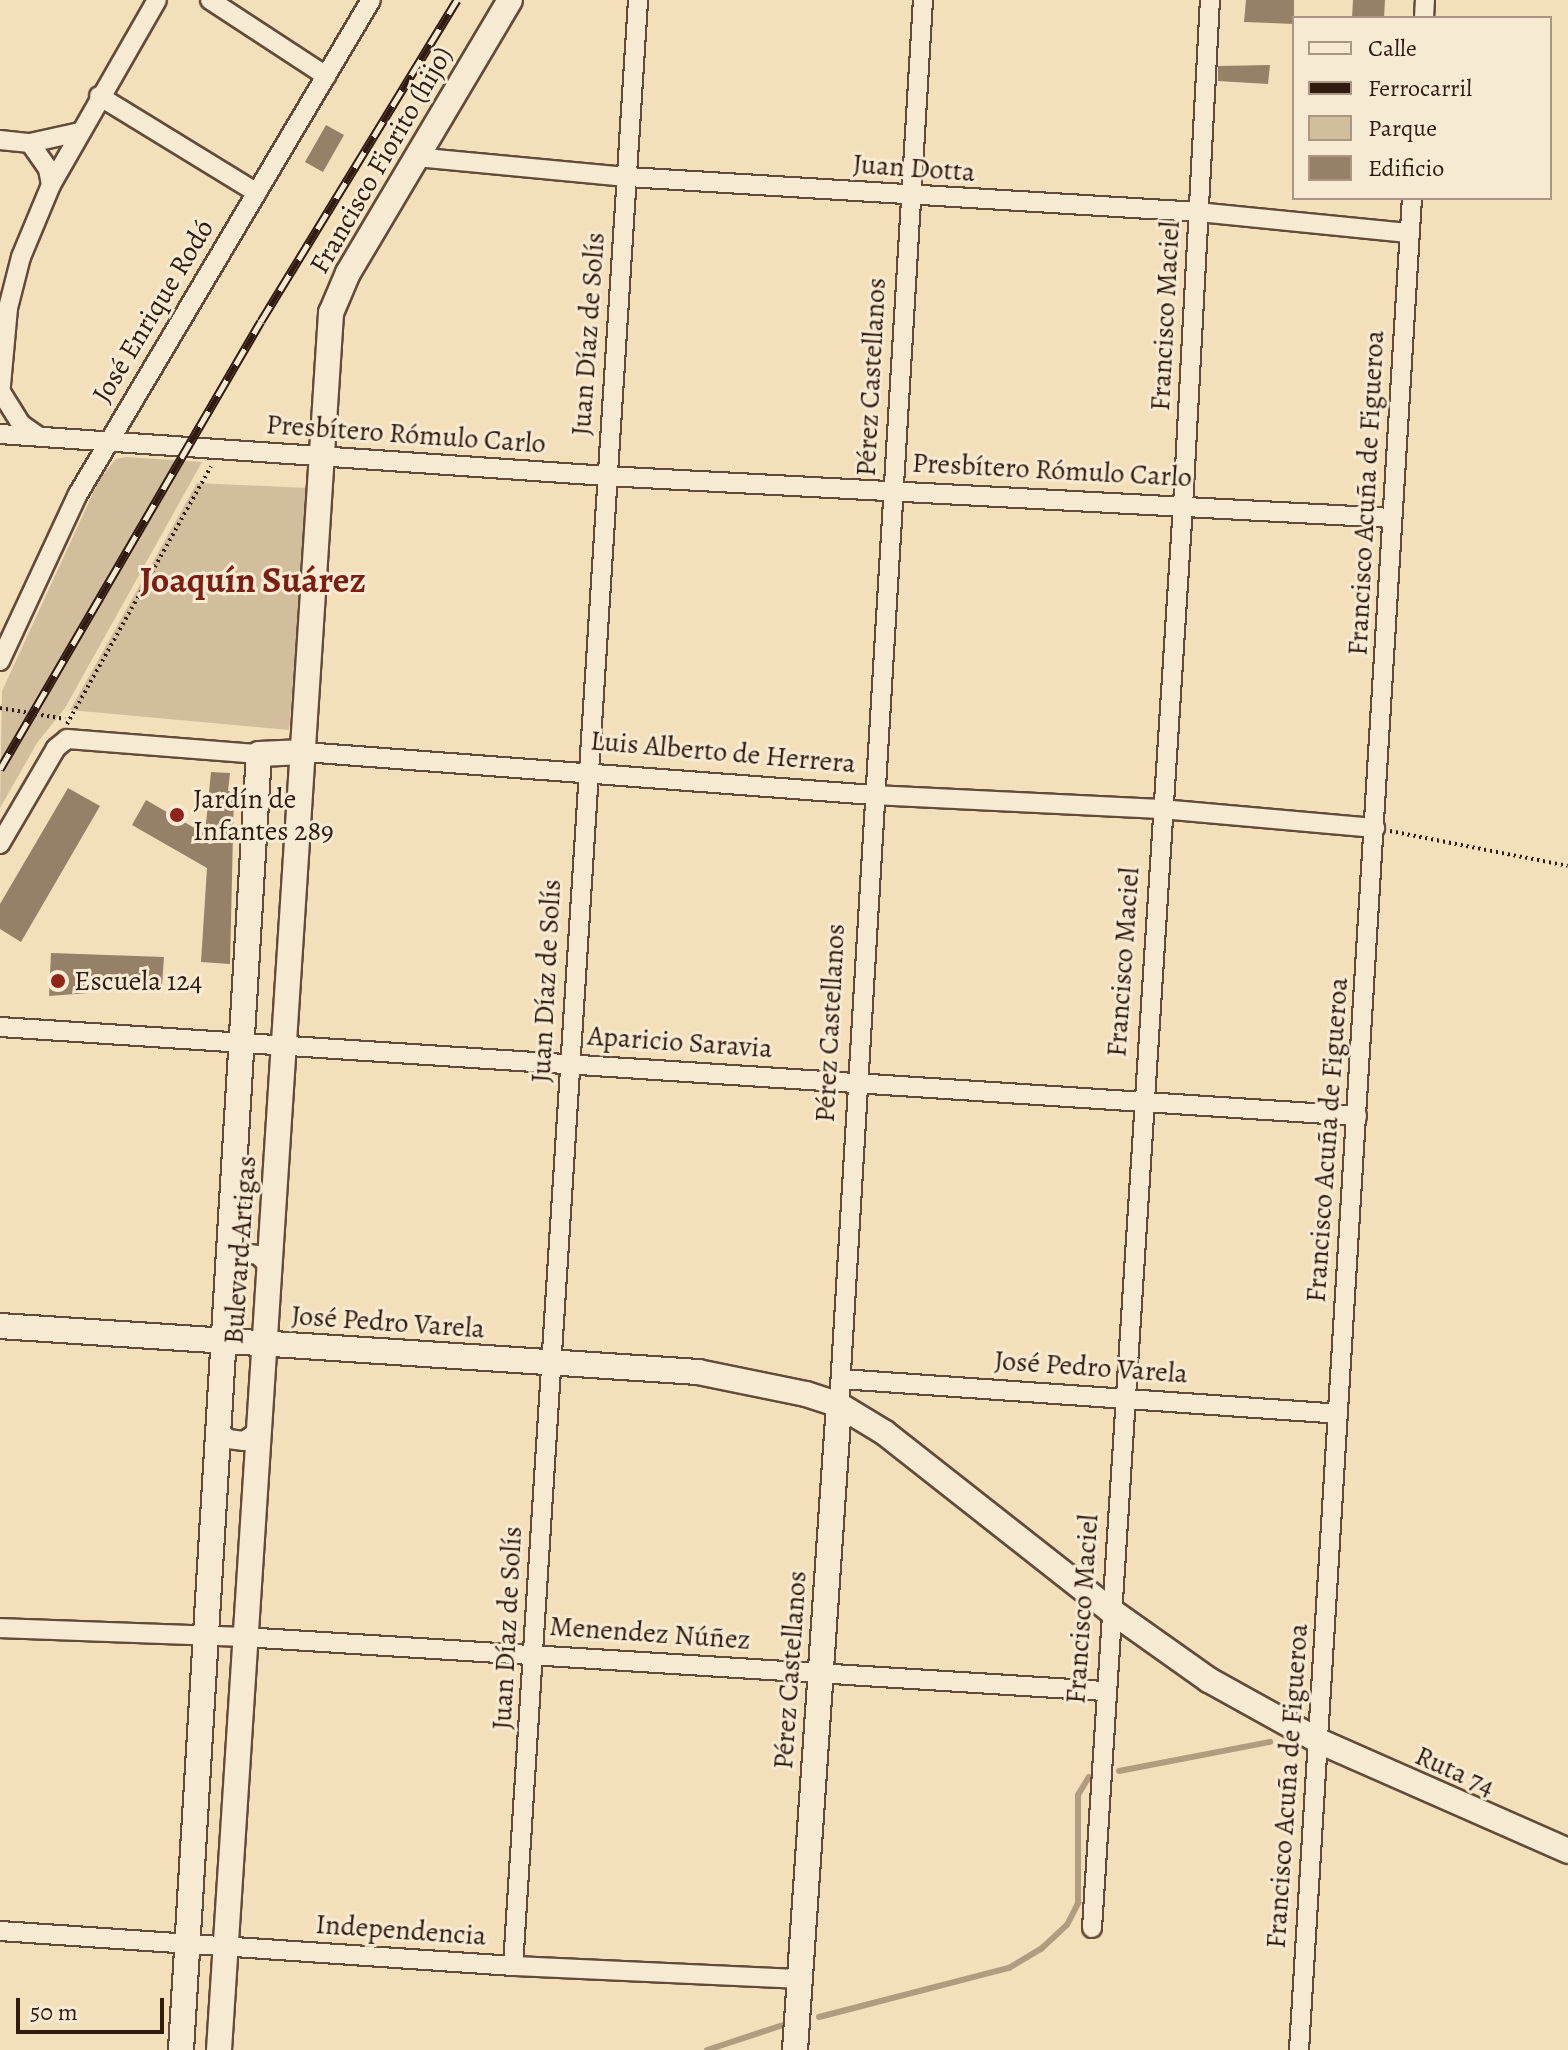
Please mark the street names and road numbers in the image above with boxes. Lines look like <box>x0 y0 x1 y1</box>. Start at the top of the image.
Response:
street label: Francisco Fiorito (hijo) <box>302 40 460 280</box>
street label: Juan Dotta <box>852 147 976 189</box>
street label: José Enrique Rodó <box>85 213 221 409</box>
street label: Francisco Maciel <box>1143 220 1187 412</box>
street label: Juan Díaz de Solís <box>564 231 612 437</box>
street label: Pérez Castellanos <box>849 277 893 477</box>
street label: Francisco Acuña de Figueroa <box>1341 329 1391 657</box>
street label: Presbítero Rómulo Carlo <box>265 407 547 461</box>
street label: Presbítero Rómulo Carlo <box>911 446 1193 494</box>
street label: Luis Alberto de Herrera <box>589 724 857 780</box>
street label: Francisco Maciel <box>1100 866 1146 1058</box>
street label: Juan Díaz de Solís <box>524 878 568 1084</box>
street label: Pérez Castellanos <box>808 923 852 1123</box>
street label: Francisco Acuña de Figueroa <box>1299 976 1355 1304</box>
street label: Aparicio Saravia <box>586 1019 774 1065</box>
street label: Bulevard Artigas <box>217 1155 263 1345</box>
street label: José Pedro Varela <box>290 1298 486 1346</box>
street label: José Pedro Varela <box>993 1343 1189 1391</box>
street label: Francisco Maciel <box>1059 1513 1105 1705</box>
street label: Juan Díaz de Solís <box>485 1525 529 1731</box>
street label: Pérez Castellanos <box>766 1570 814 1770</box>
street label: Menendez Núñez <box>548 1609 752 1657</box>
street label: Francisco Acuña de Figueroa <box>1259 1622 1315 1950</box>
street label: Ruta 74 <box>1410 1739 1500 1803</box>
street label: Independencia <box>314 1907 488 1953</box>

